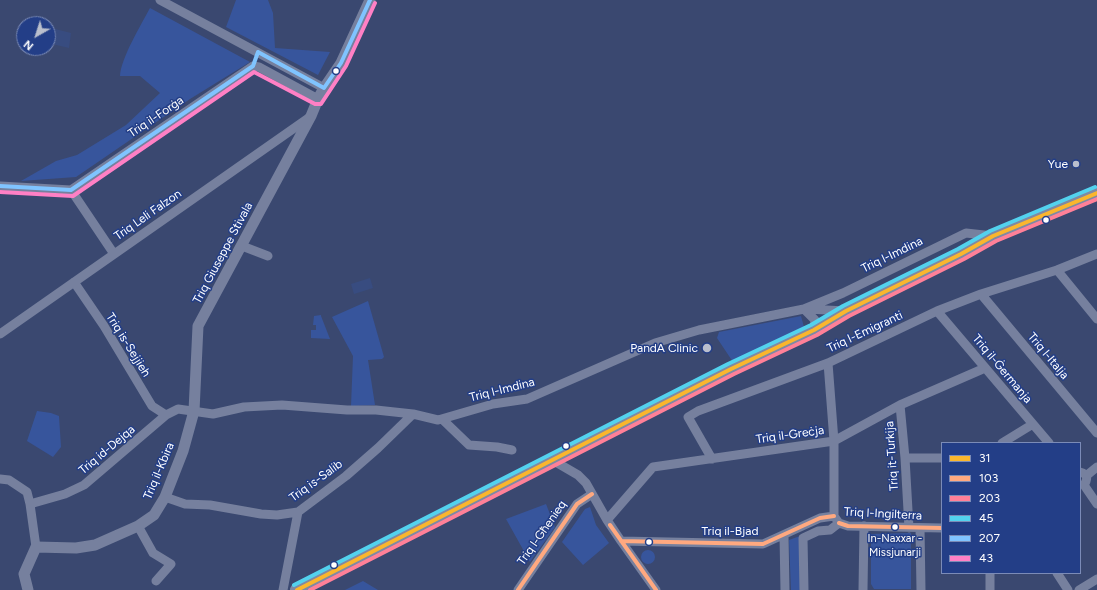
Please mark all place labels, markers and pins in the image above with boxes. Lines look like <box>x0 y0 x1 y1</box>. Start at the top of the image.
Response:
unlabelled marker <box>331 66 341 76</box>
place label: Yue <box>1048 157 1068 171</box>
marker: Yue <box>1071 159 1081 169</box>
unlabelled marker <box>1041 215 1051 225</box>
place label: PandA Clinic <box>630 341 698 355</box>
marker: PandA Clinic <box>701 342 713 354</box>
unlabelled marker <box>561 441 571 451</box>
marker: In-Naxxar - Missjunarji <box>890 522 900 532</box>
place label: In-Naxxar - Missjunarji <box>868 532 922 558</box>
unlabelled marker <box>644 537 654 547</box>
unlabelled marker <box>329 560 339 570</box>

